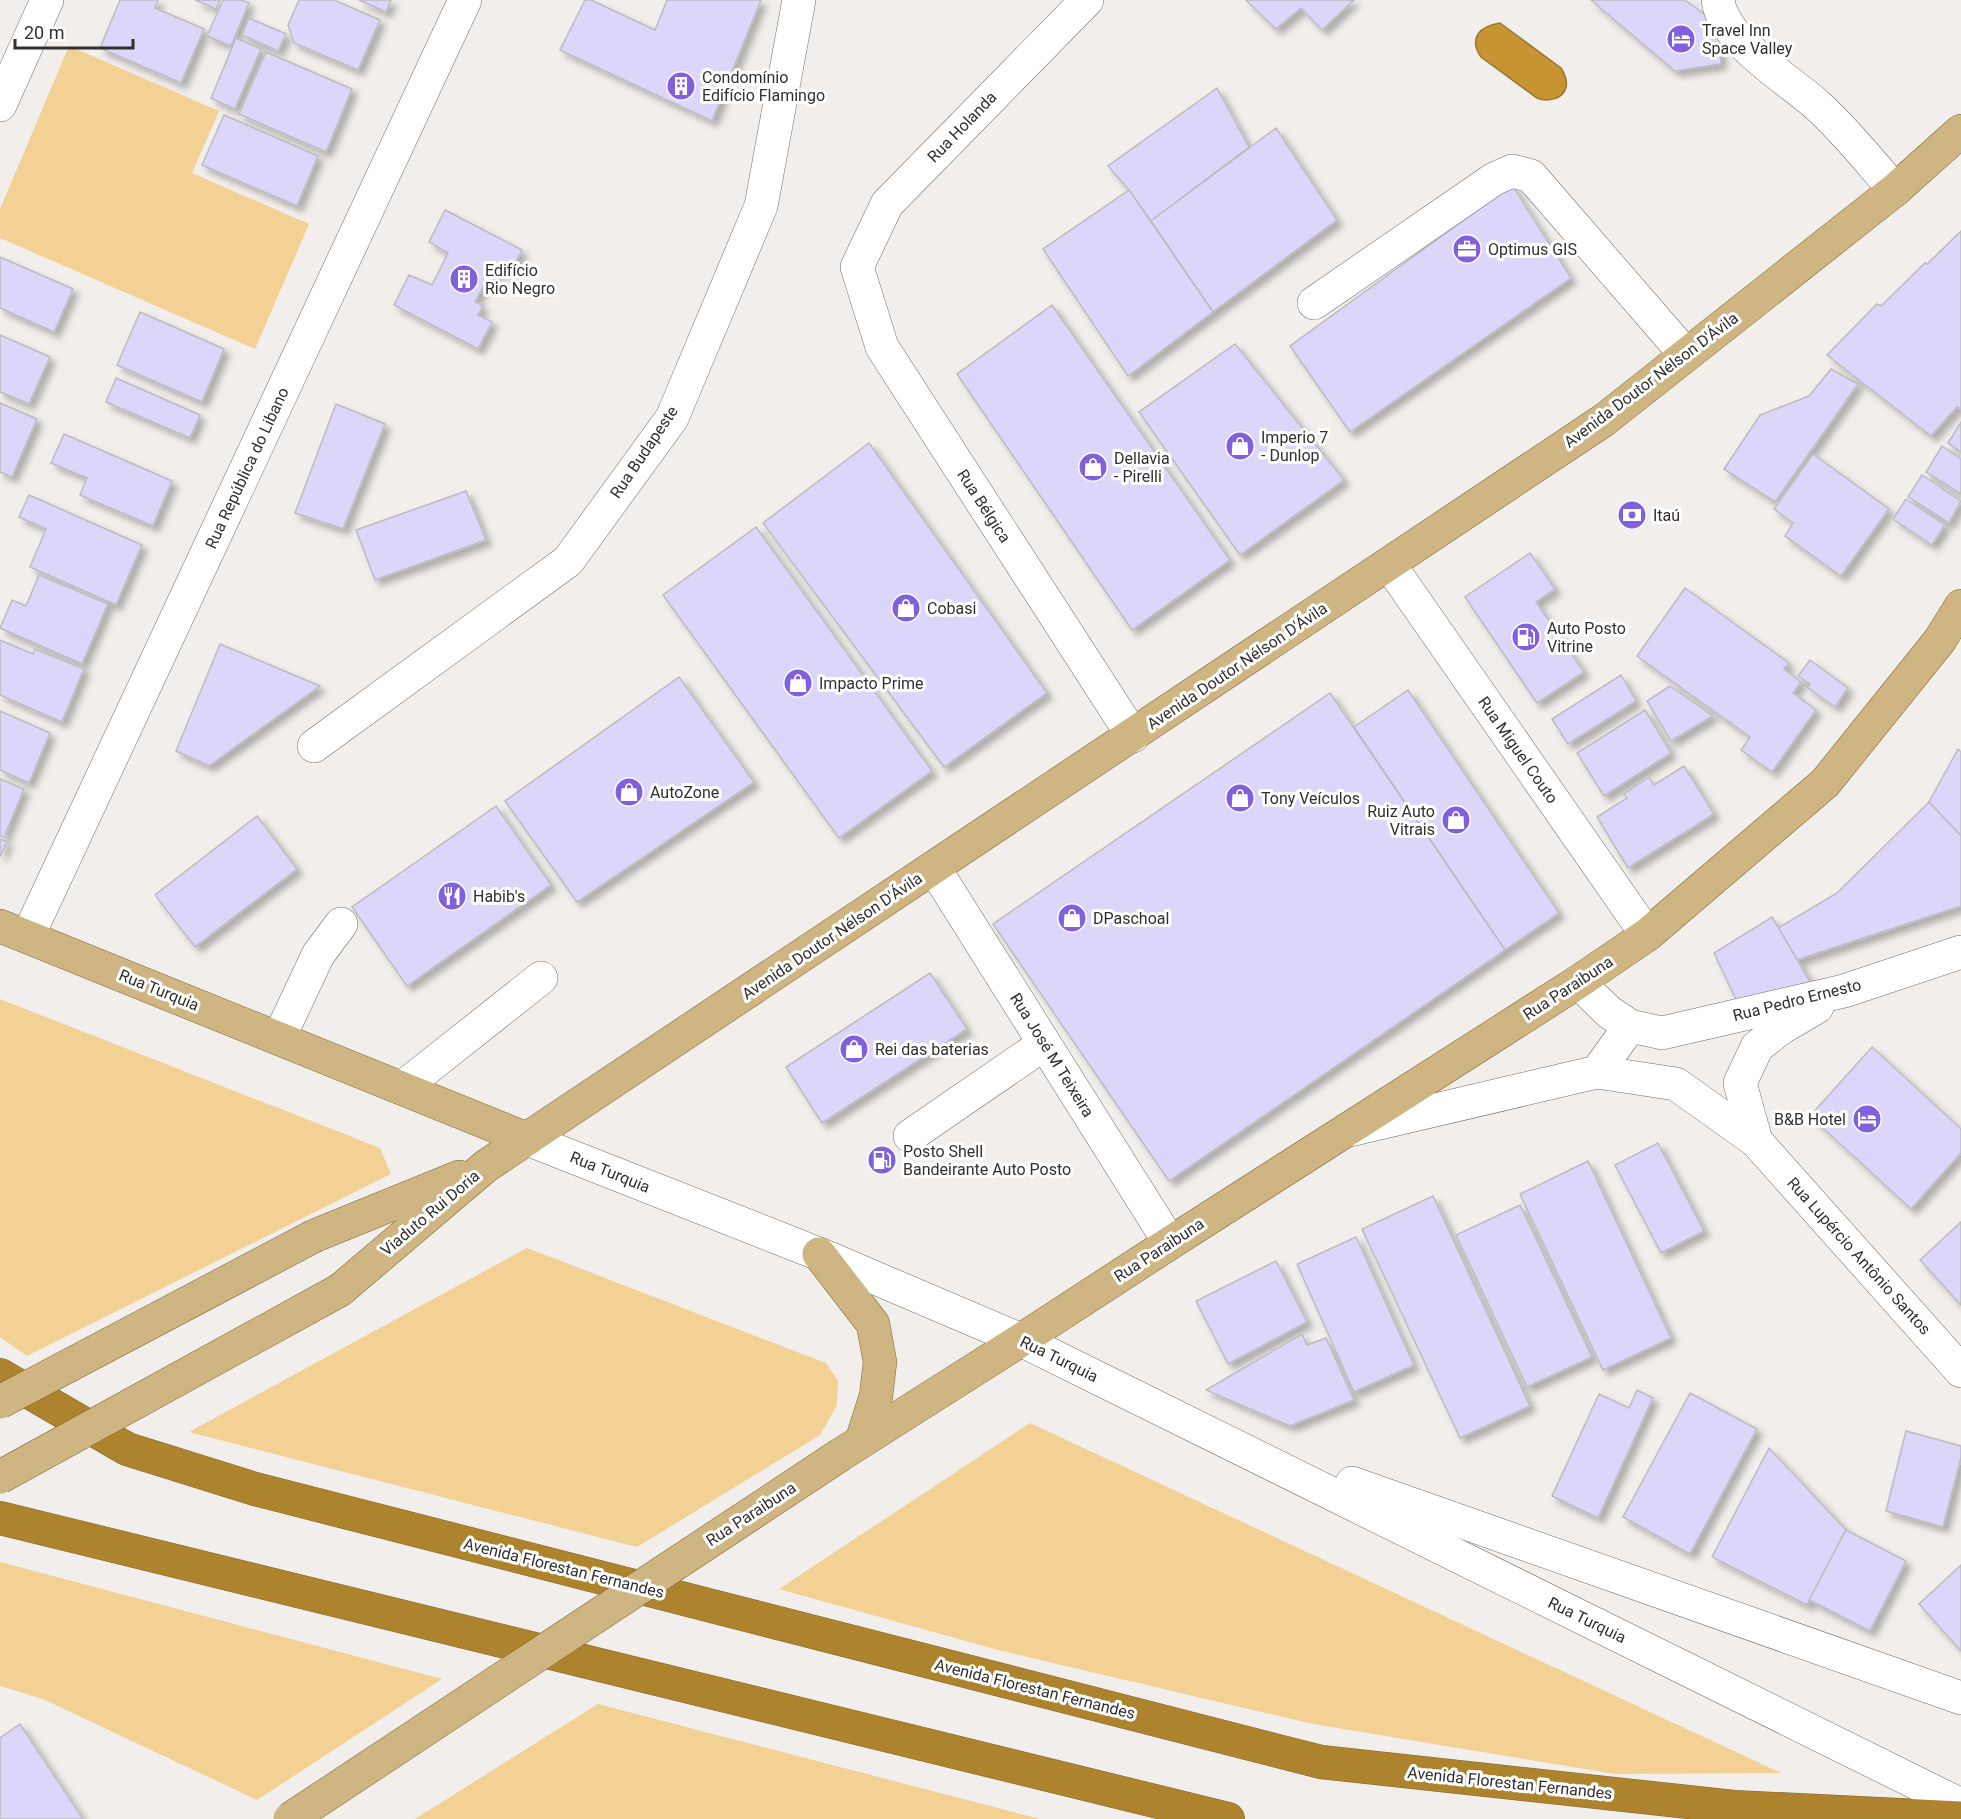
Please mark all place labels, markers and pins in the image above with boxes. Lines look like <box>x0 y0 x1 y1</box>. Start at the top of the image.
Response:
place label: Travel Inn Space Valley <box>1702 21 1793 58</box>
hotel icon: Travel Inn Space Valley <box>1665 23 1697 55</box>
place label: Condomínio Edifício Flamingo <box>702 68 825 105</box>
building icon: Condomínio Edifício Flamingo <box>665 70 697 102</box>
office icon: Optimus GIS <box>1451 233 1483 265</box>
place label: Optimus GIS <box>1488 240 1577 259</box>
place label: Edifício Rio Negro <box>485 261 555 298</box>
building icon: Edifício Rio Negro <box>448 263 480 295</box>
place label: Imperio 7 - Dunlop <box>1261 428 1328 465</box>
shop icon: Imperio 7 - Dunlop <box>1224 430 1256 462</box>
place label: Dellavia - Pirelli <box>1114 449 1170 486</box>
shop icon: Dellavia - Pirelli <box>1077 451 1109 483</box>
bank icon: Itaú <box>1616 499 1648 531</box>
place label: Itaú <box>1653 506 1680 525</box>
shop icon: Cobasi <box>890 592 922 624</box>
place label: Cobasi <box>927 599 976 618</box>
place label: Auto Posto Vitrine <box>1547 619 1626 656</box>
fuel station icon: Auto Posto Vitrine <box>1510 621 1542 653</box>
shop icon: Impacto Prime <box>782 667 814 699</box>
place label: Impacto Prime <box>819 674 924 693</box>
shop icon: AutoZone <box>613 776 645 808</box>
shop icon: Tony Veículos <box>1224 782 1256 814</box>
place label: AutoZone <box>650 783 719 802</box>
place label: Tony Veículos <box>1261 789 1360 808</box>
place label: Ruiz Auto Vitrais <box>1367 802 1435 839</box>
shop icon: Ruiz Auto Vitrais <box>1440 804 1472 836</box>
restaurant icon: Habib's <box>436 880 468 912</box>
place label: Habib's <box>473 887 525 906</box>
shop icon: DPaschoal <box>1056 902 1088 934</box>
place label: DPaschoal <box>1093 909 1169 928</box>
shop icon: Rei das baterias <box>838 1033 870 1065</box>
place label: Rei das baterias <box>875 1040 989 1059</box>
hotel icon: B&B Hotel <box>1851 1103 1883 1135</box>
place label: B&B Hotel <box>1774 1110 1846 1129</box>
place label: Posto Shell Bandeirante Auto Posto <box>903 1142 1071 1179</box>
fuel station icon: Posto Shell Bandeirante Auto Posto <box>866 1144 898 1176</box>

